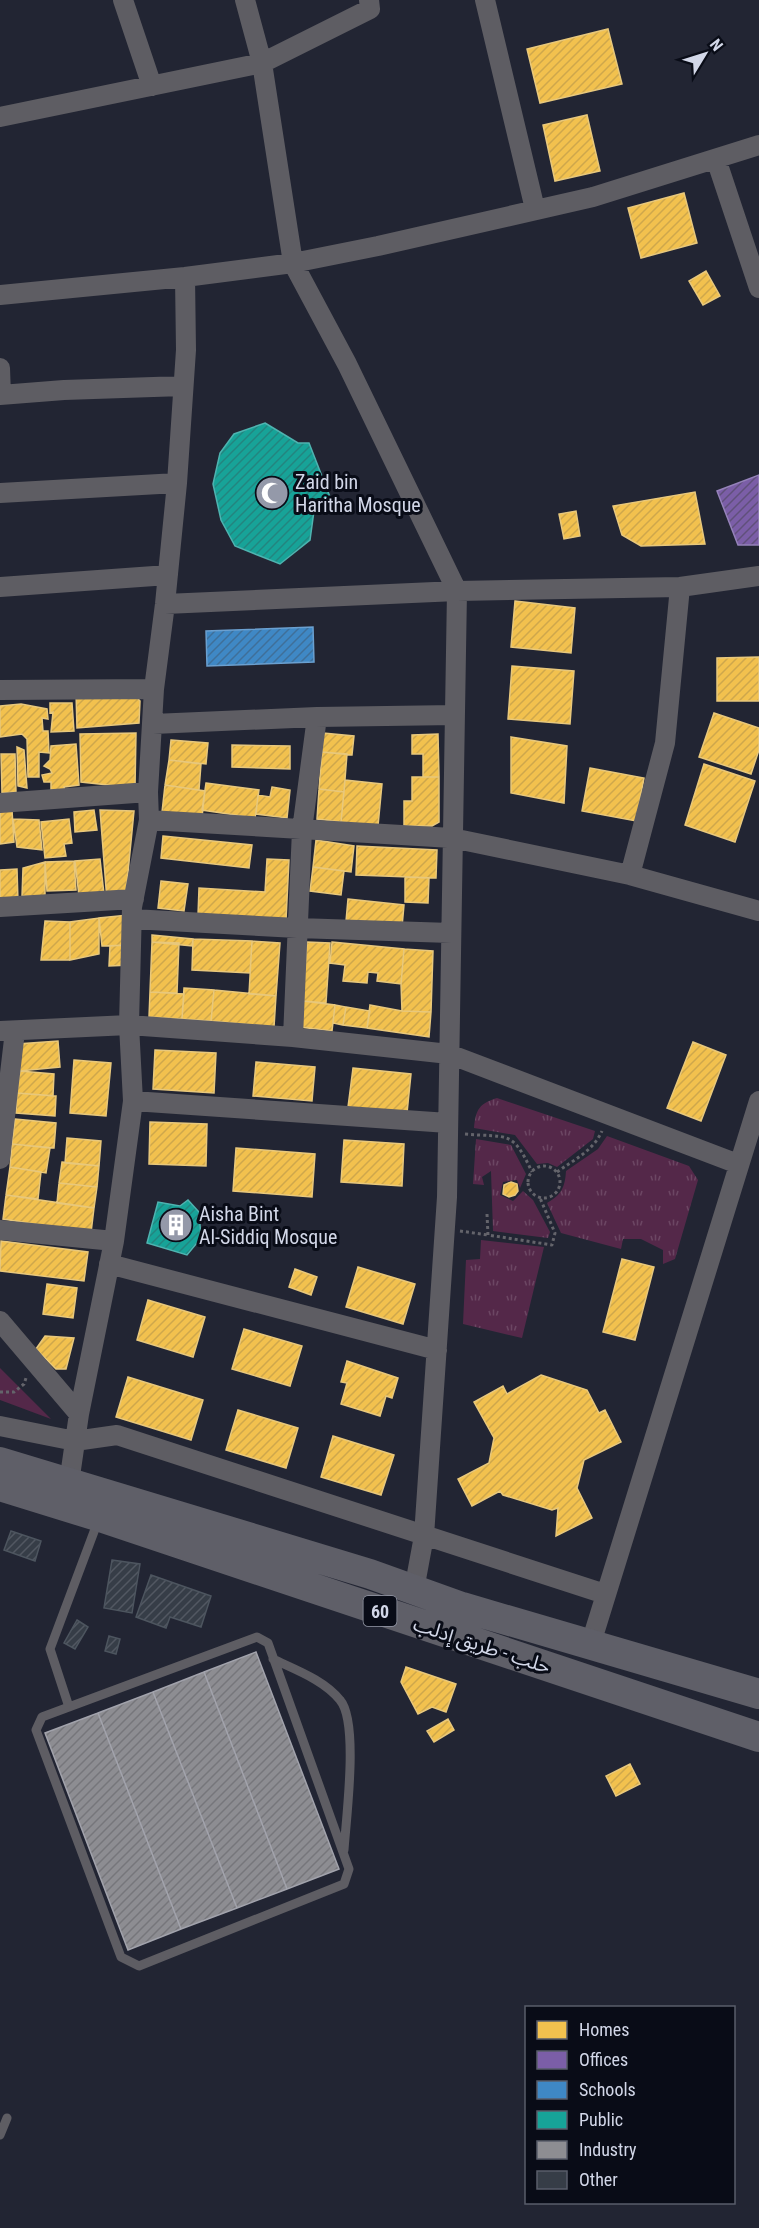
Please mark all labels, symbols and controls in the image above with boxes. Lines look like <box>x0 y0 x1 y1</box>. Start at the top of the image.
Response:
north arrow <box>675 24 735 84</box>
text: N <box>706 35 727 55</box>
place label: Zaid bin Haritha Mosque <box>295 470 421 517</box>
mosque icon: Zaid bin Haritha Mosque <box>254 475 290 511</box>
place label: Aisha Bint Al-Siddiq Mosque <box>199 1202 337 1249</box>
building icon: Aisha Bint Al-Siddiq Mosque <box>158 1207 194 1243</box>
road number: 60 <box>364 1596 397 1626</box>
street label: حلب - طريق إدلب <box>410 1612 554 1679</box>
legend <box>525 2006 735 2204</box>
text: Homes <box>579 2019 629 2040</box>
text: Offices <box>579 2049 628 2070</box>
text: Schools <box>579 2079 636 2100</box>
text: Public <box>579 2109 623 2130</box>
text: Industry <box>579 2139 637 2160</box>
text: Other <box>579 2169 618 2190</box>

